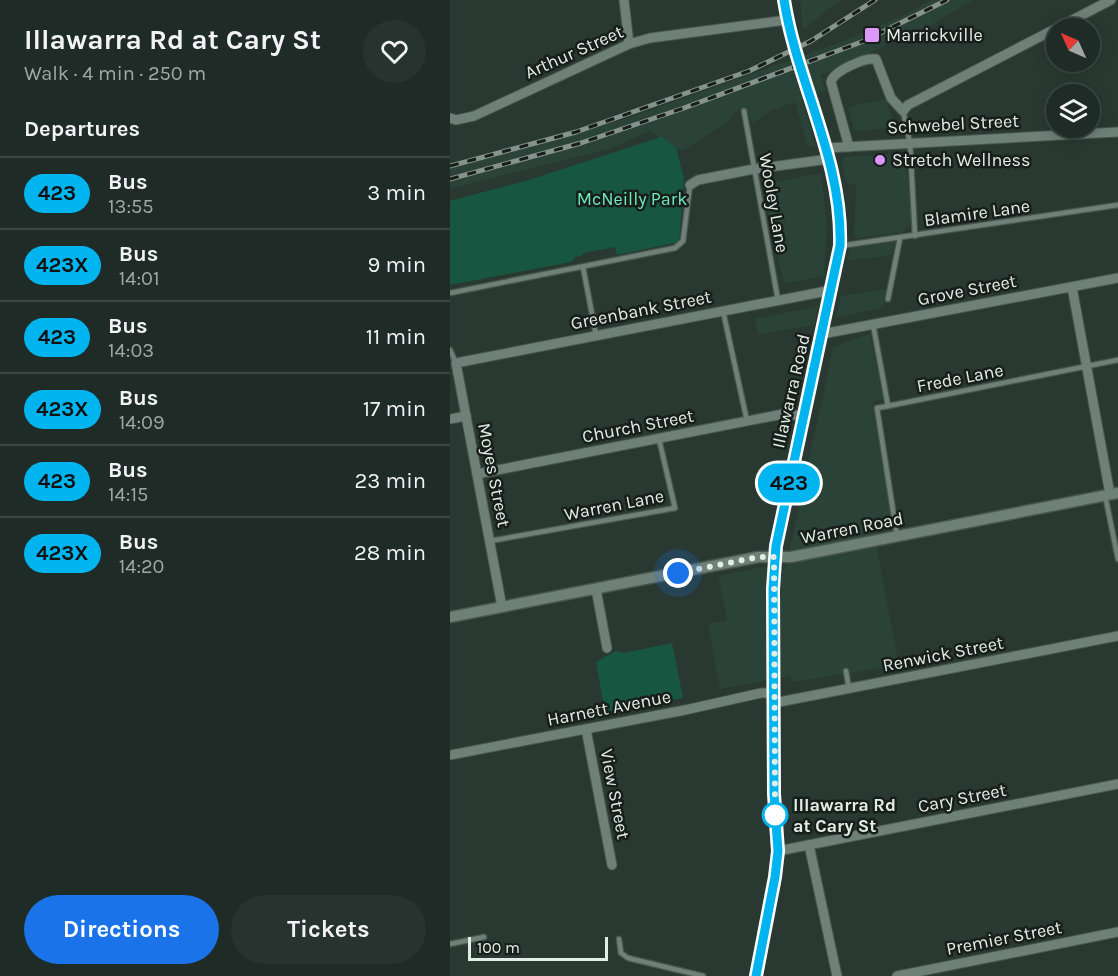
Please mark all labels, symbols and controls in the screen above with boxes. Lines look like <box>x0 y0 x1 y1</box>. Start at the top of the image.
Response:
north arrow <box>1046 18 1100 72</box>
map controls <box>1046 18 1100 138</box>
button: heart <box>363 20 426 83</box>
street label: Arthur Street <box>521 20 627 84</box>
text: Illawarra Rd at Cary St <box>24 23 321 56</box>
place label: Marrickville <box>886 24 983 46</box>
marker: Marrickville <box>863 26 881 44</box>
text: Walk · 4 min · 250 m <box>24 62 206 85</box>
button: layers <box>1046 84 1100 138</box>
street label: Schwebel Street <box>887 110 1020 138</box>
text: Departures <box>24 116 140 142</box>
place label: Stretch Wellness <box>892 149 1030 171</box>
street label: Wooley Lane <box>754 152 794 254</box>
marker: Stretch Wellness <box>873 153 887 167</box>
text: Bus <box>108 169 148 195</box>
text: 3 min <box>367 180 426 206</box>
text: 423 <box>38 181 76 205</box>
park label: McNeilly Park <box>577 188 687 210</box>
text: 13:55 <box>108 195 154 218</box>
street label: Blamire Lane <box>923 195 1031 231</box>
text: Bus <box>119 241 158 267</box>
text: 9 min <box>368 252 426 278</box>
text: 423X <box>36 253 89 277</box>
text: 14:01 <box>119 267 160 290</box>
street label: Grove Street <box>916 270 1018 310</box>
street label: Greenbank Street <box>569 286 713 334</box>
text: Bus <box>108 313 148 339</box>
text: 11 min <box>366 324 426 350</box>
text: 423 <box>38 325 76 349</box>
street label: Illawarra Road <box>767 332 815 450</box>
text: 14:03 <box>108 339 154 362</box>
street label: Frede Lane <box>915 359 1005 397</box>
text: Bus <box>119 385 158 411</box>
text: 17 min <box>363 396 426 422</box>
text: 423X <box>36 397 89 421</box>
street label: Church Street <box>580 404 696 448</box>
text: 14:09 <box>119 411 165 434</box>
street label: Moyes Street <box>473 421 515 529</box>
text: Bus <box>108 457 148 483</box>
line badge: 423 <box>754 464 824 502</box>
text: 23 min <box>355 468 426 494</box>
text: 423 <box>38 469 76 493</box>
text: 423 <box>770 471 808 495</box>
text: 14:15 <box>108 483 148 506</box>
street label: Warren Lane <box>562 485 666 525</box>
street label: Warren Road <box>799 507 905 549</box>
text: Bus <box>119 529 158 555</box>
text: 28 min <box>354 540 426 566</box>
text: 423X <box>36 541 89 565</box>
text: 14:20 <box>119 555 164 578</box>
your location <box>663 558 693 588</box>
street label: Renwick Street <box>881 631 1006 676</box>
street label: Harnett Avenue <box>545 685 673 731</box>
street label: View Street <box>595 747 635 841</box>
street label: Cary Street <box>916 779 1008 817</box>
place label: Illawarra Rd at Cary St <box>793 794 896 837</box>
marker: Illawarra Rd at Cary St <box>762 802 788 828</box>
button: Directions <box>24 895 219 964</box>
button: Tickets <box>231 895 426 964</box>
street label: Premier Street <box>944 916 1064 960</box>
scale bar <box>468 934 608 962</box>
text: 100 m <box>477 938 520 957</box>

